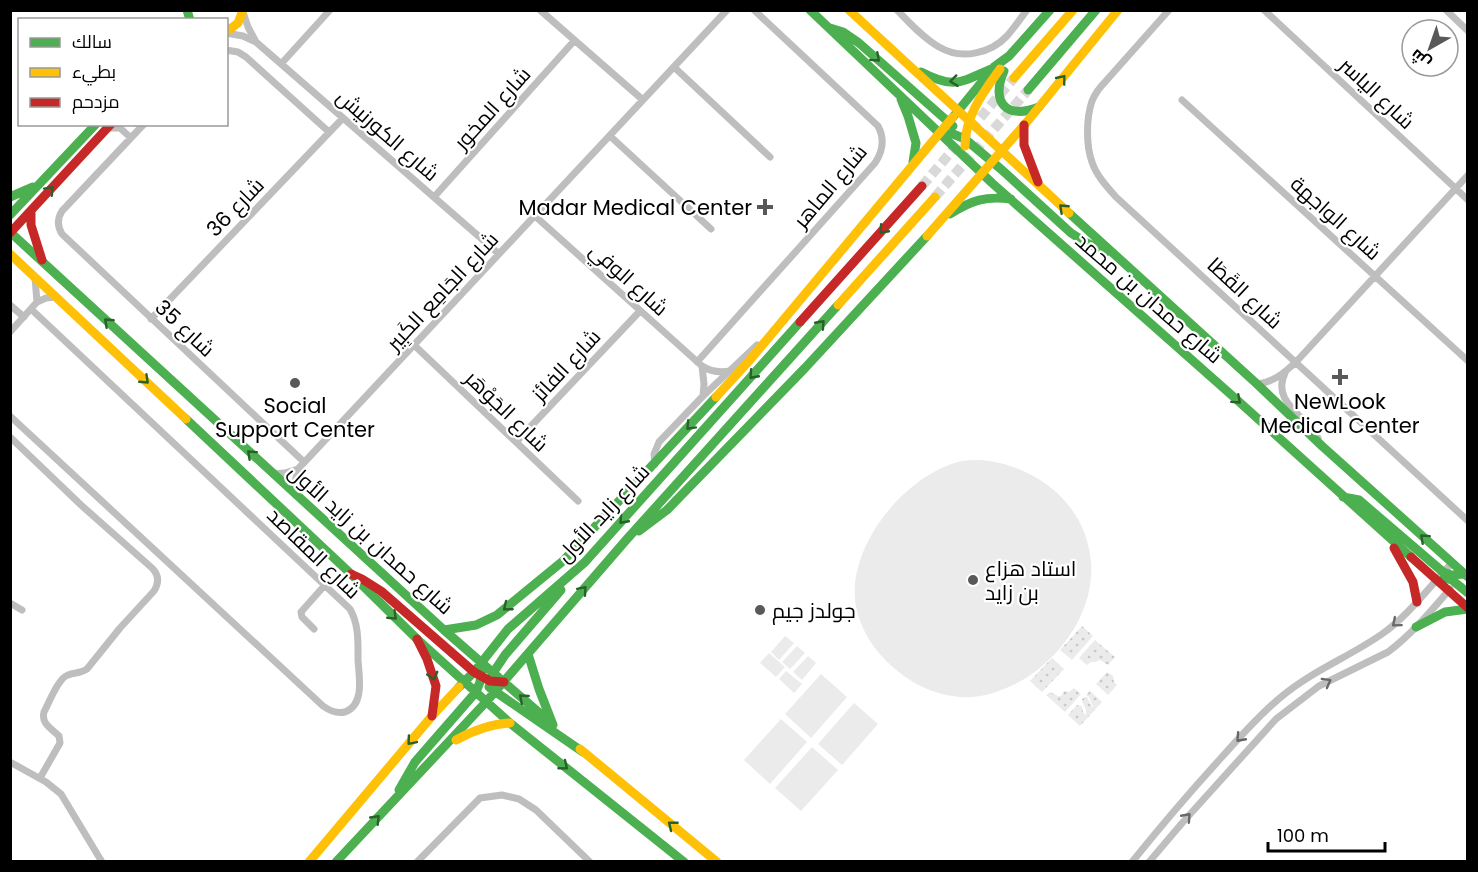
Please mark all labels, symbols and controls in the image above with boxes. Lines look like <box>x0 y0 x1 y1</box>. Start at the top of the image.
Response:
legend <box>18 18 228 126</box>
north arrow <box>1400 18 1460 78</box>
text: سالك <box>72 29 112 54</box>
one-way arrow <box>869 51 880 62</box>
street label: شارع الياسر <box>1334 52 1420 134</box>
text: بطيء <box>72 59 116 86</box>
street label: شارع المخور <box>446 60 537 156</box>
one-way arrow <box>950 74 959 87</box>
one-way arrow <box>1054 75 1065 86</box>
street label: شارع الكورنيش <box>331 82 445 188</box>
text: مزدحم <box>72 89 120 114</box>
street label: شارع الماهر <box>786 138 874 235</box>
street label: شارع الواجهة <box>1284 169 1388 267</box>
street label: شارع 36 <box>200 171 270 243</box>
one-way arrow <box>43 186 54 196</box>
place label: Madar Medical Center <box>519 193 752 222</box>
marker: Madar Medical Center <box>756 198 774 216</box>
one-way arrow <box>1059 204 1070 215</box>
one-way arrow <box>879 223 890 234</box>
street label: شارع الجَامِع الكَبِير <box>379 225 505 357</box>
street label: شارع حمدان بن محمد <box>1069 226 1229 370</box>
street label: شارع الوفي <box>582 236 675 324</box>
street label: شارع القَطَا <box>1201 251 1289 335</box>
street label: شارع 35 <box>149 293 221 363</box>
one-way arrow <box>104 318 114 329</box>
one-way arrow <box>814 320 825 331</box>
street label: شارع الفائز <box>524 322 607 408</box>
street label: شارع الجَوْهَر <box>458 363 555 458</box>
one-way arrow <box>749 368 760 379</box>
marker: NewLook Medical Center <box>1331 368 1349 386</box>
one-way arrow <box>138 373 149 384</box>
marker: Social Support Center <box>288 376 302 390</box>
place label: NewLook Medical Center <box>1260 387 1420 440</box>
place label: Social Support Center <box>215 391 375 444</box>
one-way arrow <box>1231 393 1241 404</box>
one-way arrow <box>686 419 697 430</box>
one-way arrow <box>247 450 258 461</box>
street label: شارع حمدان بن زايد الأول <box>282 457 460 621</box>
street label: شارع زايد الأول <box>550 458 656 568</box>
street label: شارع المقاصد <box>261 501 367 605</box>
one-way arrow <box>619 513 630 524</box>
one-way arrow <box>1420 534 1430 545</box>
place label: استاد هزاع بن زايد <box>985 554 1076 607</box>
marker: استاد هزاع بن زايد <box>966 573 980 587</box>
one-way arrow <box>576 586 587 597</box>
place label: جولدز جيم <box>772 596 856 625</box>
one-way arrow <box>502 600 513 611</box>
marker: جولدز جيم <box>753 603 767 617</box>
one-way arrow <box>387 609 397 620</box>
one-way arrow <box>1392 616 1403 627</box>
one-way arrow <box>426 670 438 681</box>
one-way arrow <box>1321 678 1331 689</box>
one-way arrow <box>519 695 530 706</box>
one-way arrow <box>1236 731 1247 741</box>
one-way arrow <box>407 734 418 745</box>
one-way arrow <box>557 758 568 769</box>
one-way arrow <box>1180 813 1191 824</box>
scale bar <box>1268 815 1385 853</box>
one-way arrow <box>369 816 380 826</box>
one-way arrow <box>667 821 678 832</box>
text: 100 m <box>1277 823 1329 848</box>

